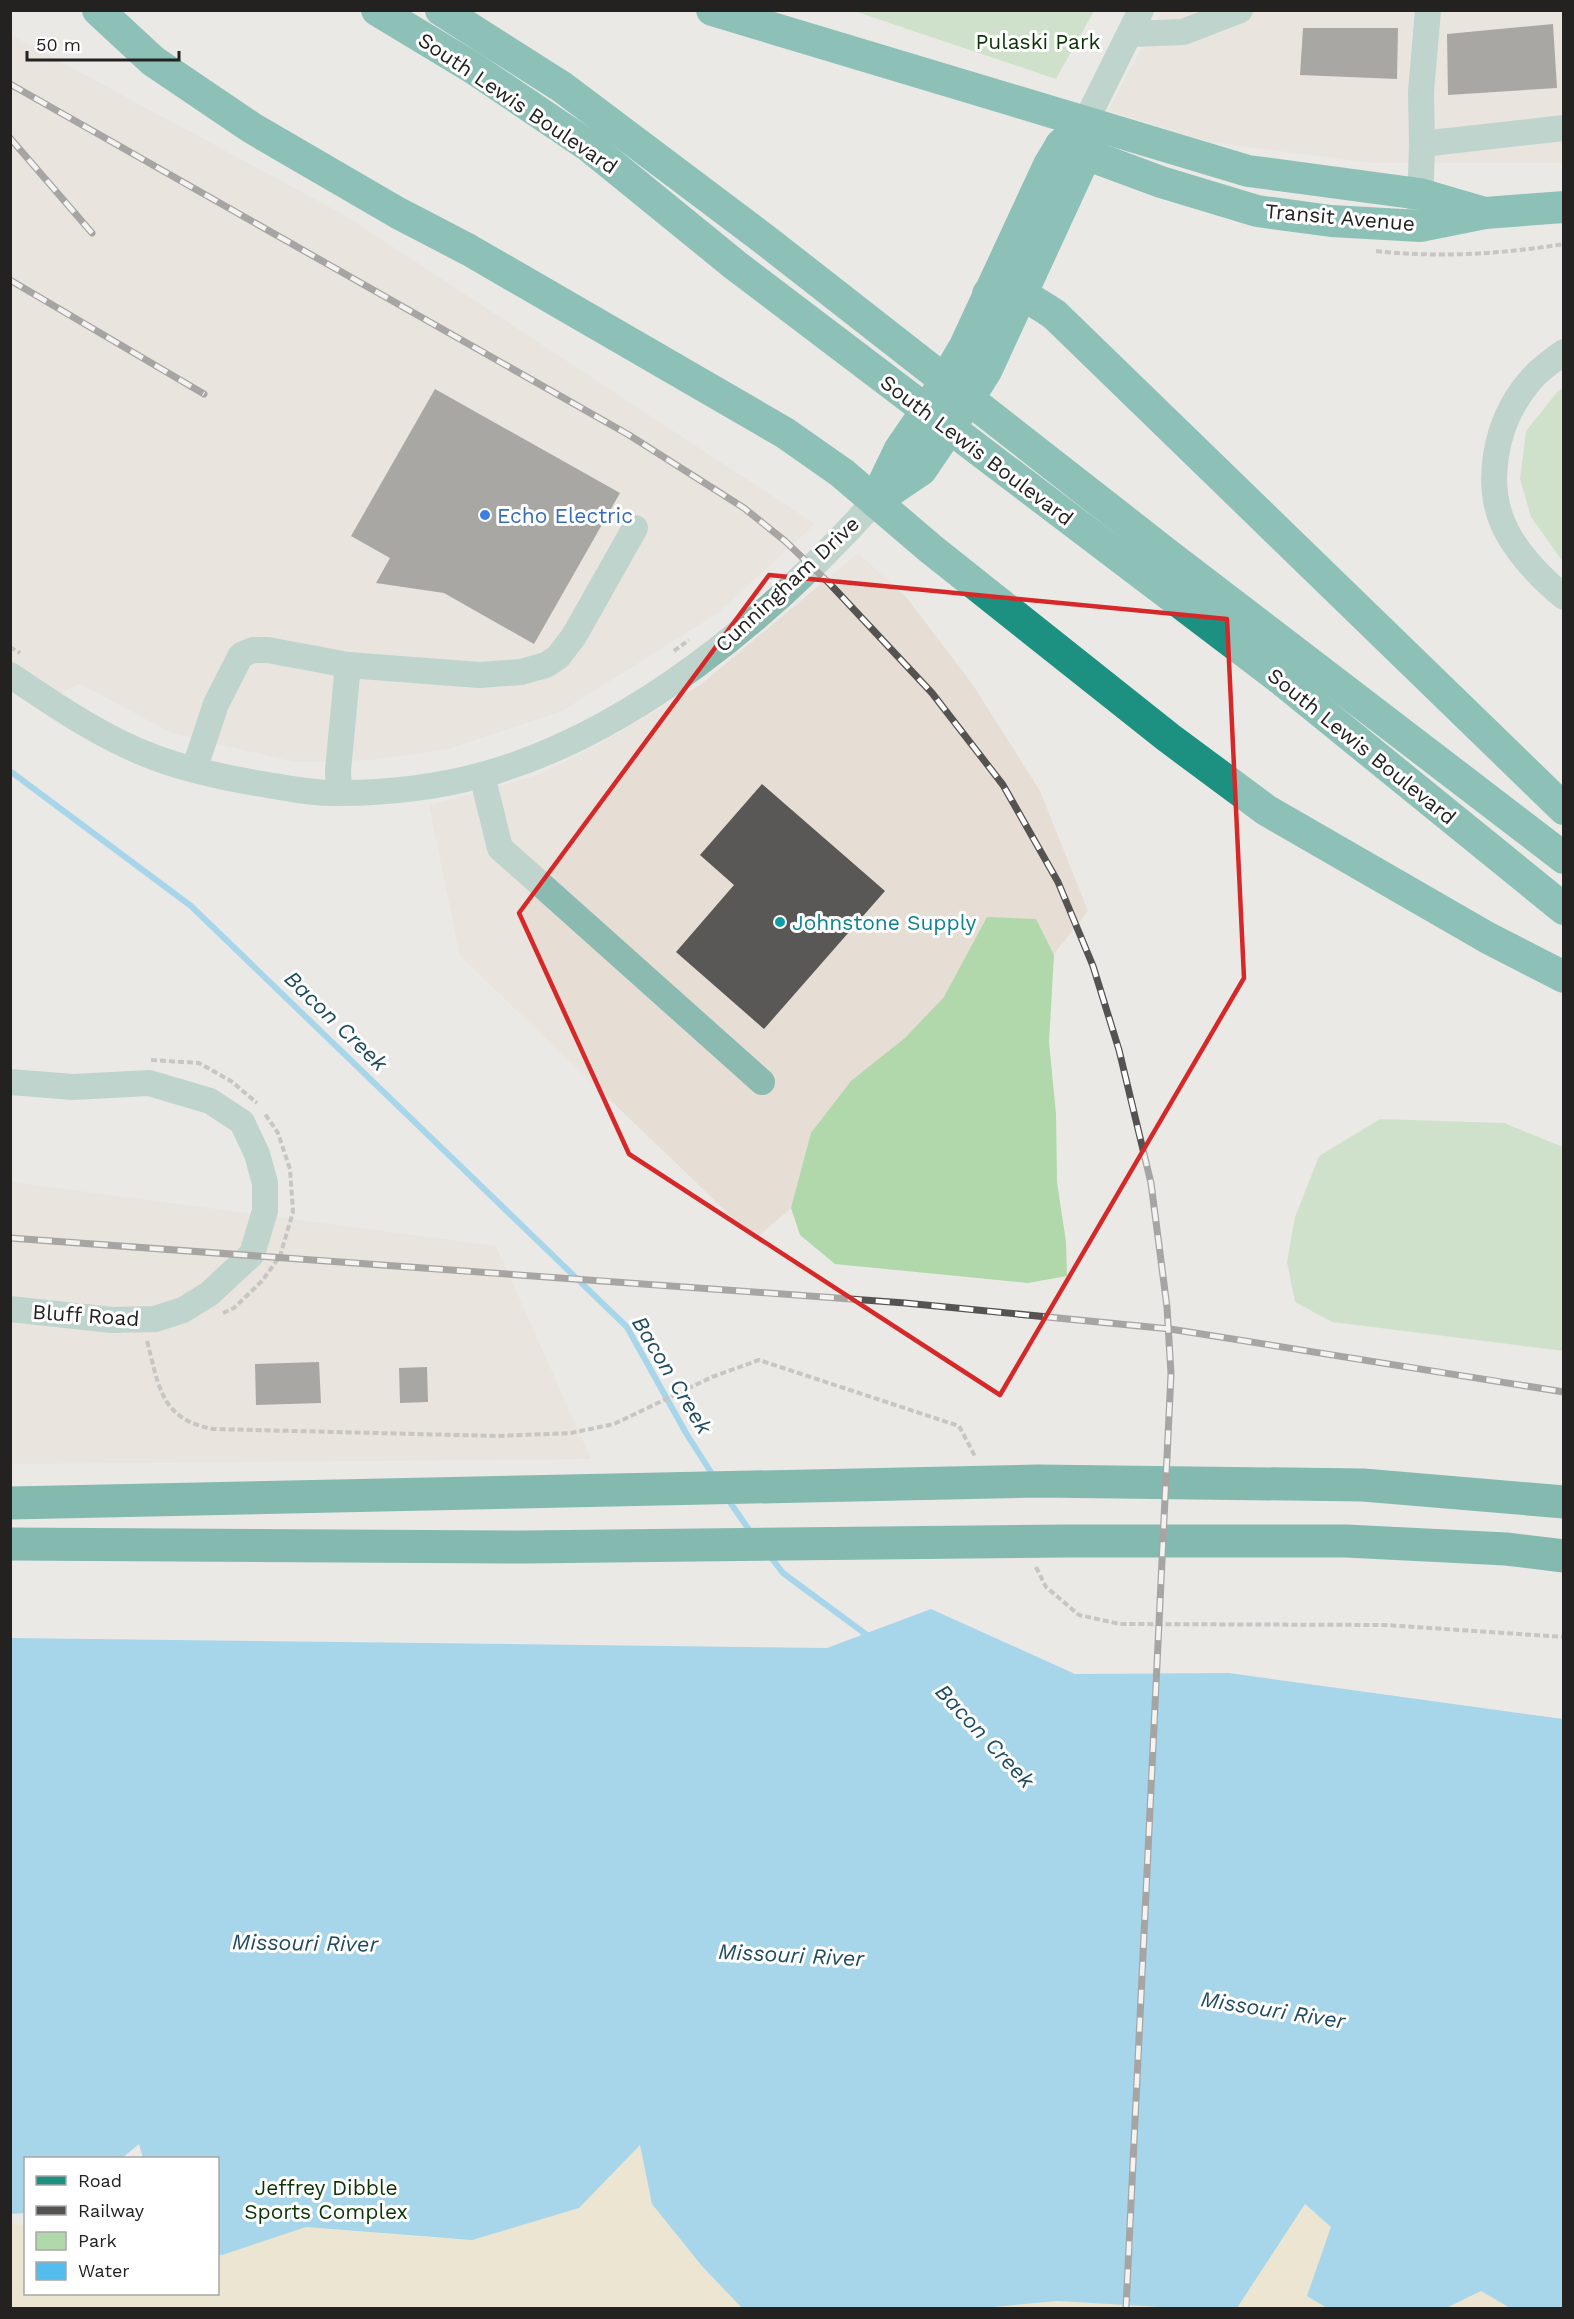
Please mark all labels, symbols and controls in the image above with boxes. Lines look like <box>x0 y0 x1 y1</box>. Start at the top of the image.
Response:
scale bar <box>27 24 178 62</box>
street label: South Lewis Boulevard <box>414 27 622 179</box>
park label: Pulaski Park <box>976 29 1101 54</box>
text: 50 m <box>36 34 81 55</box>
street label: Transit Avenue <box>1264 198 1416 236</box>
street label: South Lewis Boulevard <box>876 369 1078 531</box>
place label: Echo Electric <box>497 503 633 528</box>
marker: Echo Electric <box>478 508 492 522</box>
street label: Cunningham Drive <box>710 511 864 657</box>
street label: South Lewis Boulevard <box>1263 662 1461 830</box>
place label: Johnstone Supply <box>792 910 977 935</box>
marker: Johnstone Supply <box>773 915 787 929</box>
water label: Bacon Creek <box>279 966 393 1077</box>
street label: Bluff Road <box>32 1299 140 1331</box>
water label: Bacon Creek <box>627 1311 718 1439</box>
water label: Bacon Creek <box>930 1679 1040 1794</box>
water label: Missouri River <box>232 1929 380 1957</box>
water label: Missouri River <box>717 1939 866 1971</box>
water label: Missouri River <box>1199 1986 1349 2034</box>
legend <box>24 2157 219 2295</box>
text: Road <box>78 2170 122 2191</box>
park label: Jeffrey Dibble Sports Complex <box>244 2175 408 2224</box>
text: Railway <box>78 2200 145 2221</box>
text: Park <box>78 2230 117 2251</box>
text: Water <box>78 2260 130 2281</box>

